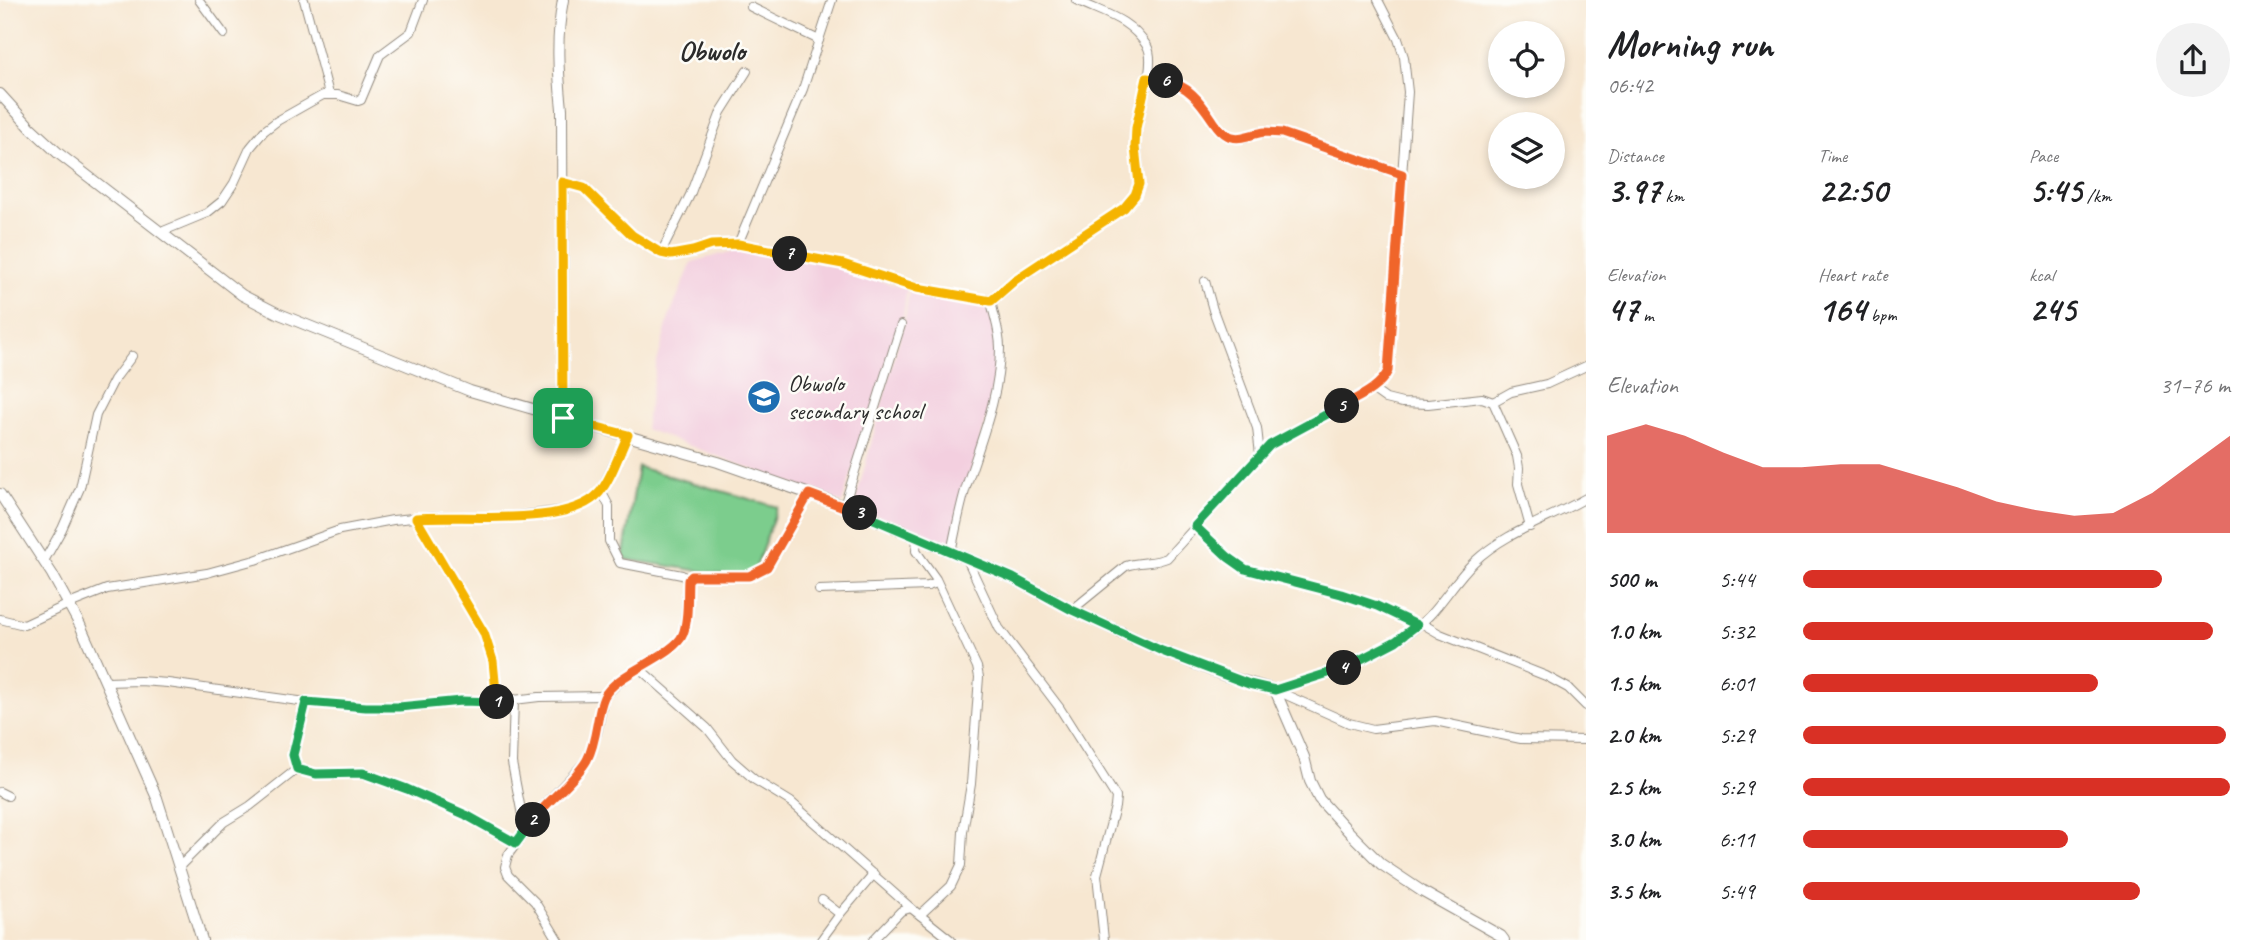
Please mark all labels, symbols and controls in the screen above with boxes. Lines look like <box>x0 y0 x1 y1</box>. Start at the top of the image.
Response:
map controls <box>1488 21 1565 189</box>
button: locate <box>1488 21 1565 98</box>
text: Morning run <box>1607 21 1773 68</box>
button: share <box>2156 23 2230 97</box>
district label: Obwolo <box>679 33 748 68</box>
pin: 6 <box>1148 64 1184 98</box>
text: 6 <box>1161 68 1170 92</box>
text: 06:42 <box>1607 71 1653 100</box>
button: layers <box>1488 112 1565 189</box>
text: Distance <box>1607 144 1664 168</box>
text: Time <box>1818 144 1847 168</box>
text: Pace <box>2029 144 2058 168</box>
text: 3.97 <box>1607 168 1661 213</box>
text: 22:50 <box>1818 168 1887 213</box>
text: 5:45 <box>2029 168 2082 213</box>
text: km <box>1661 184 1684 208</box>
text: /km <box>2082 184 2112 208</box>
pin: 7 <box>772 236 808 272</box>
text: 7 <box>785 241 794 265</box>
text: Elevation <box>1607 263 1665 287</box>
text: Heart rate <box>1818 263 1887 287</box>
text: kcal <box>2029 263 2054 287</box>
text: 47 <box>1607 287 1638 332</box>
text: 164 <box>1818 287 1866 332</box>
text: 245 <box>2029 287 2076 332</box>
text: m <box>1638 303 1654 327</box>
text: bpm <box>1866 303 1897 327</box>
place label: Obwolo secondary school <box>788 368 926 426</box>
text: Elevation <box>1607 371 1678 400</box>
text: 31–76 m <box>2160 371 2230 400</box>
school or university icon: Obwolo secondary school <box>745 378 783 416</box>
pin <box>533 388 593 448</box>
pin: 5 <box>1324 388 1360 424</box>
text: 5 <box>1337 393 1346 417</box>
icon: arrive <box>544 399 582 437</box>
pin: 3 <box>842 496 878 530</box>
text: 3 <box>855 500 864 524</box>
text: 500 m <box>1607 565 1656 594</box>
text: 5:44 <box>1719 565 1755 594</box>
text: 1.0 km <box>1607 617 1661 646</box>
text: 5:32 <box>1719 617 1755 646</box>
pin: 4 <box>1326 650 1362 686</box>
text: 4 <box>1339 655 1348 679</box>
text: 1.5 km <box>1607 669 1660 698</box>
text: 6:01 <box>1719 669 1755 698</box>
pin: 1 <box>480 684 514 720</box>
text: 1 <box>492 689 501 713</box>
text: 2.0 km <box>1607 721 1661 750</box>
text: 5:29 <box>1719 721 1755 750</box>
text: 2.5 km <box>1607 773 1660 802</box>
text: 5:29 <box>1719 773 1755 802</box>
pin: 2 <box>516 802 550 838</box>
text: 2 <box>528 807 537 831</box>
text: 3.0 km <box>1607 825 1661 854</box>
text: 6:11 <box>1719 825 1755 854</box>
text: 3.5 km <box>1607 877 1660 906</box>
text: 5:49 <box>1719 877 1755 906</box>

